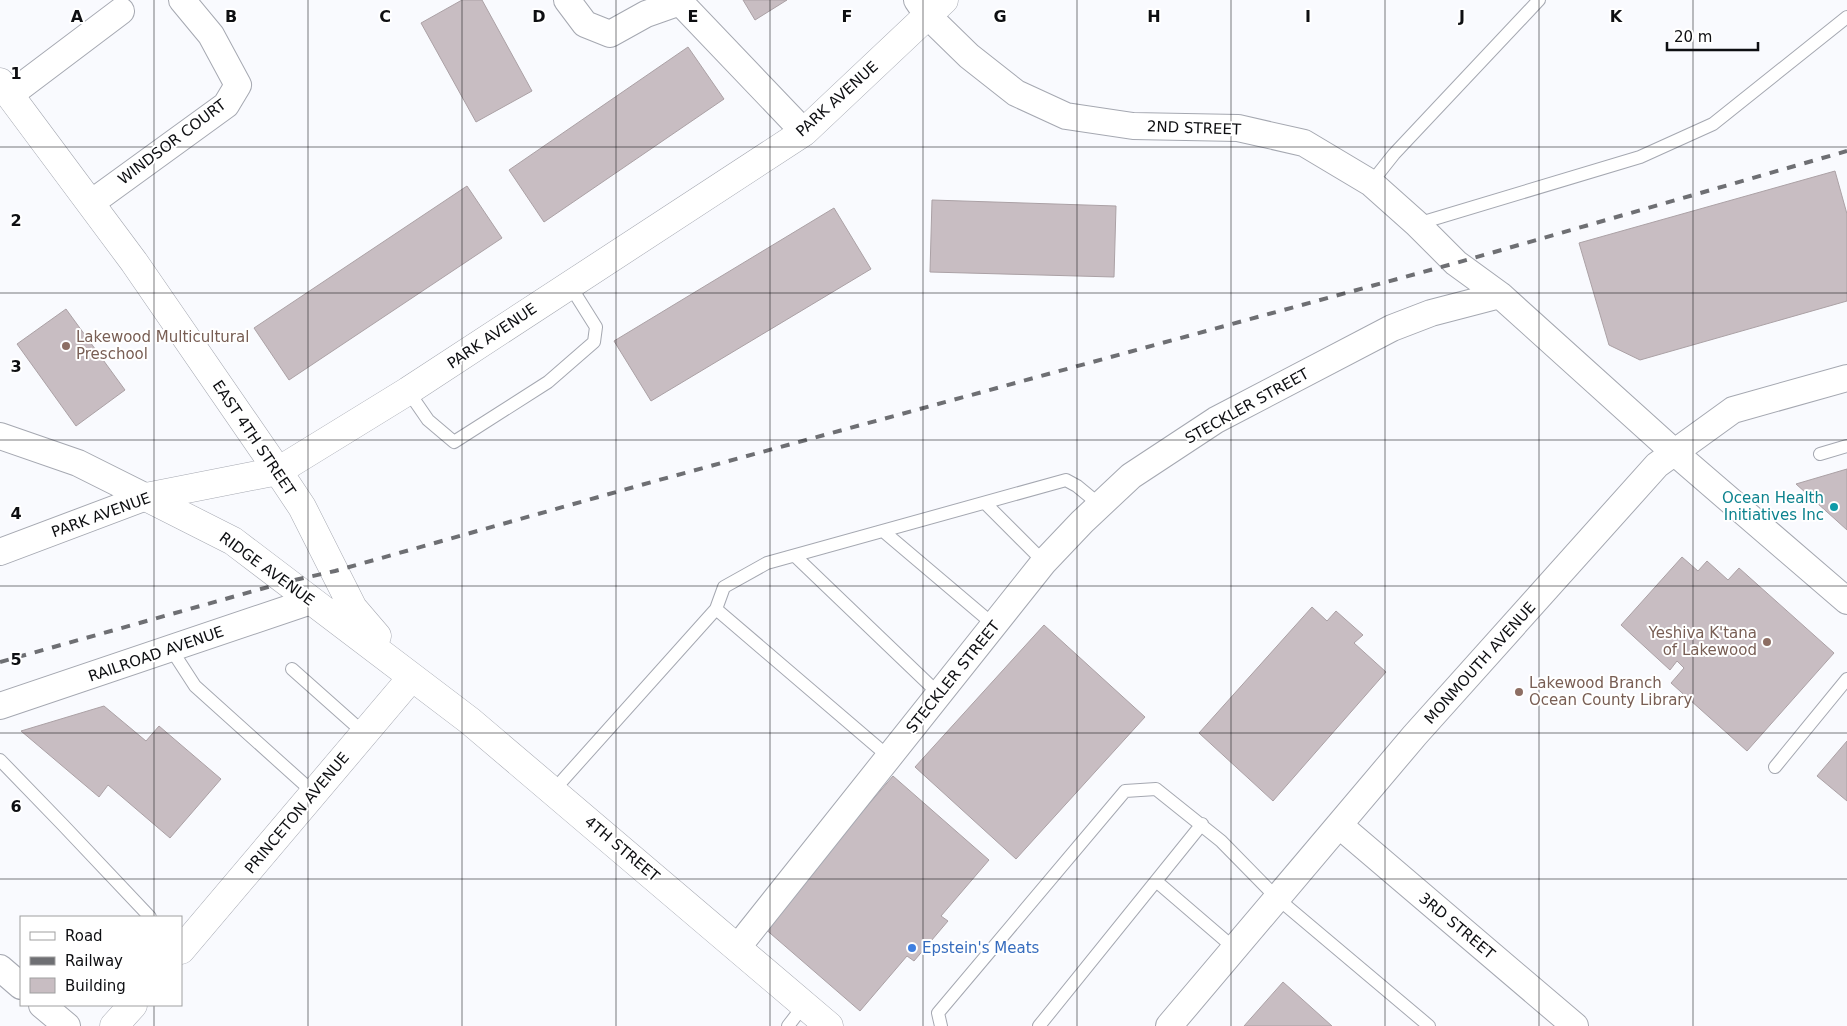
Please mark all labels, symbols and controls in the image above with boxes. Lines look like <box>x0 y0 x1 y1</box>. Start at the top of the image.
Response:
text: A <box>71 7 84 26</box>
text: B <box>225 7 237 26</box>
text: C <box>379 7 391 26</box>
text: D <box>532 7 546 26</box>
text: E <box>688 7 698 26</box>
text: F <box>842 7 852 26</box>
text: G <box>993 7 1007 26</box>
text: H <box>1147 7 1161 26</box>
text: I <box>1305 7 1311 26</box>
text: J <box>1458 7 1465 26</box>
text: K <box>1610 7 1623 26</box>
scale bar <box>1667 20 1758 52</box>
text: 20 m <box>1674 28 1712 46</box>
street label: PARK AVENUE <box>792 57 882 141</box>
text: 1 <box>10 64 22 83</box>
street label: WINDSOR COURT <box>115 95 230 188</box>
street label: 2ND STREET <box>1147 117 1242 139</box>
text: 2 <box>10 211 22 230</box>
street label: PARK AVENUE <box>444 299 540 373</box>
place label: Lakewood Multicultural Preschool <box>76 328 249 363</box>
marker: Lakewood Multicultural Preschool <box>60 340 72 352</box>
text: 3 <box>10 357 22 376</box>
street label: STECKLER STREET <box>1182 364 1313 448</box>
street label: EAST 4TH STREET <box>209 377 300 500</box>
street label: PARK AVENUE <box>49 489 153 541</box>
place label: Ocean Health Initiatives Inc <box>1722 489 1824 524</box>
marker: Ocean Health Initiatives Inc <box>1828 501 1840 513</box>
text: 4 <box>10 504 22 523</box>
street label: RIDGE AVENUE <box>216 529 318 609</box>
street label: MONMOUTH AVENUE <box>1421 598 1539 728</box>
street label: STECKLER STREET <box>902 617 1004 737</box>
street label: RAILROAD AVENUE <box>86 622 226 686</box>
place label: Yeshiva K'tana of Lakewood <box>1648 624 1757 659</box>
marker: Yeshiva K'tana of Lakewood <box>1761 636 1773 648</box>
text: 5 <box>10 650 22 669</box>
place label: Lakewood Branch Ocean County Library <box>1529 674 1693 709</box>
marker: Lakewood Branch Ocean County Library <box>1513 686 1525 698</box>
street label: PRINCETON AVENUE <box>241 749 353 877</box>
text: 6 <box>10 797 22 816</box>
street label: 4TH STREET <box>581 813 664 886</box>
street label: 3RD STREET <box>1415 889 1499 963</box>
legend <box>20 916 182 1006</box>
text: Road <box>65 927 103 945</box>
place label: Epstein's Meats <box>922 939 1040 957</box>
marker: Epstein's Meats <box>906 942 918 954</box>
text: Railway <box>65 952 123 970</box>
text: Building <box>65 977 126 995</box>

